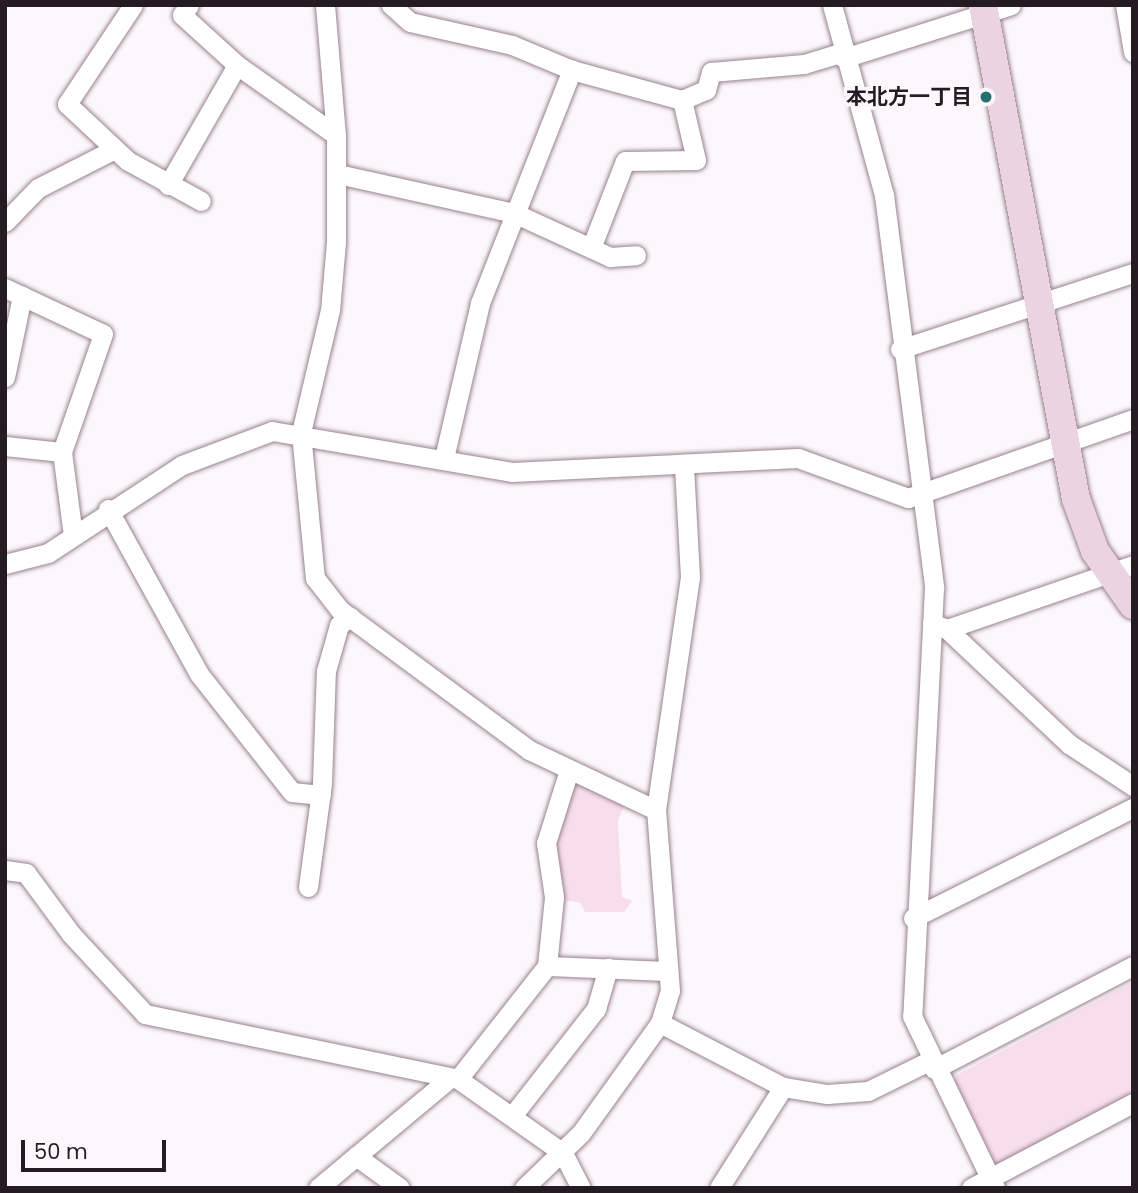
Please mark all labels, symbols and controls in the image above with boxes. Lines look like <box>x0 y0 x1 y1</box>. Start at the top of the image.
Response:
place label: 本北方一丁目 <box>846 84 972 110</box>
marker: 本北方一丁目 <box>978 89 994 105</box>
scale bar <box>24 1126 170 1170</box>
text: 50 m <box>34 1137 88 1166</box>

